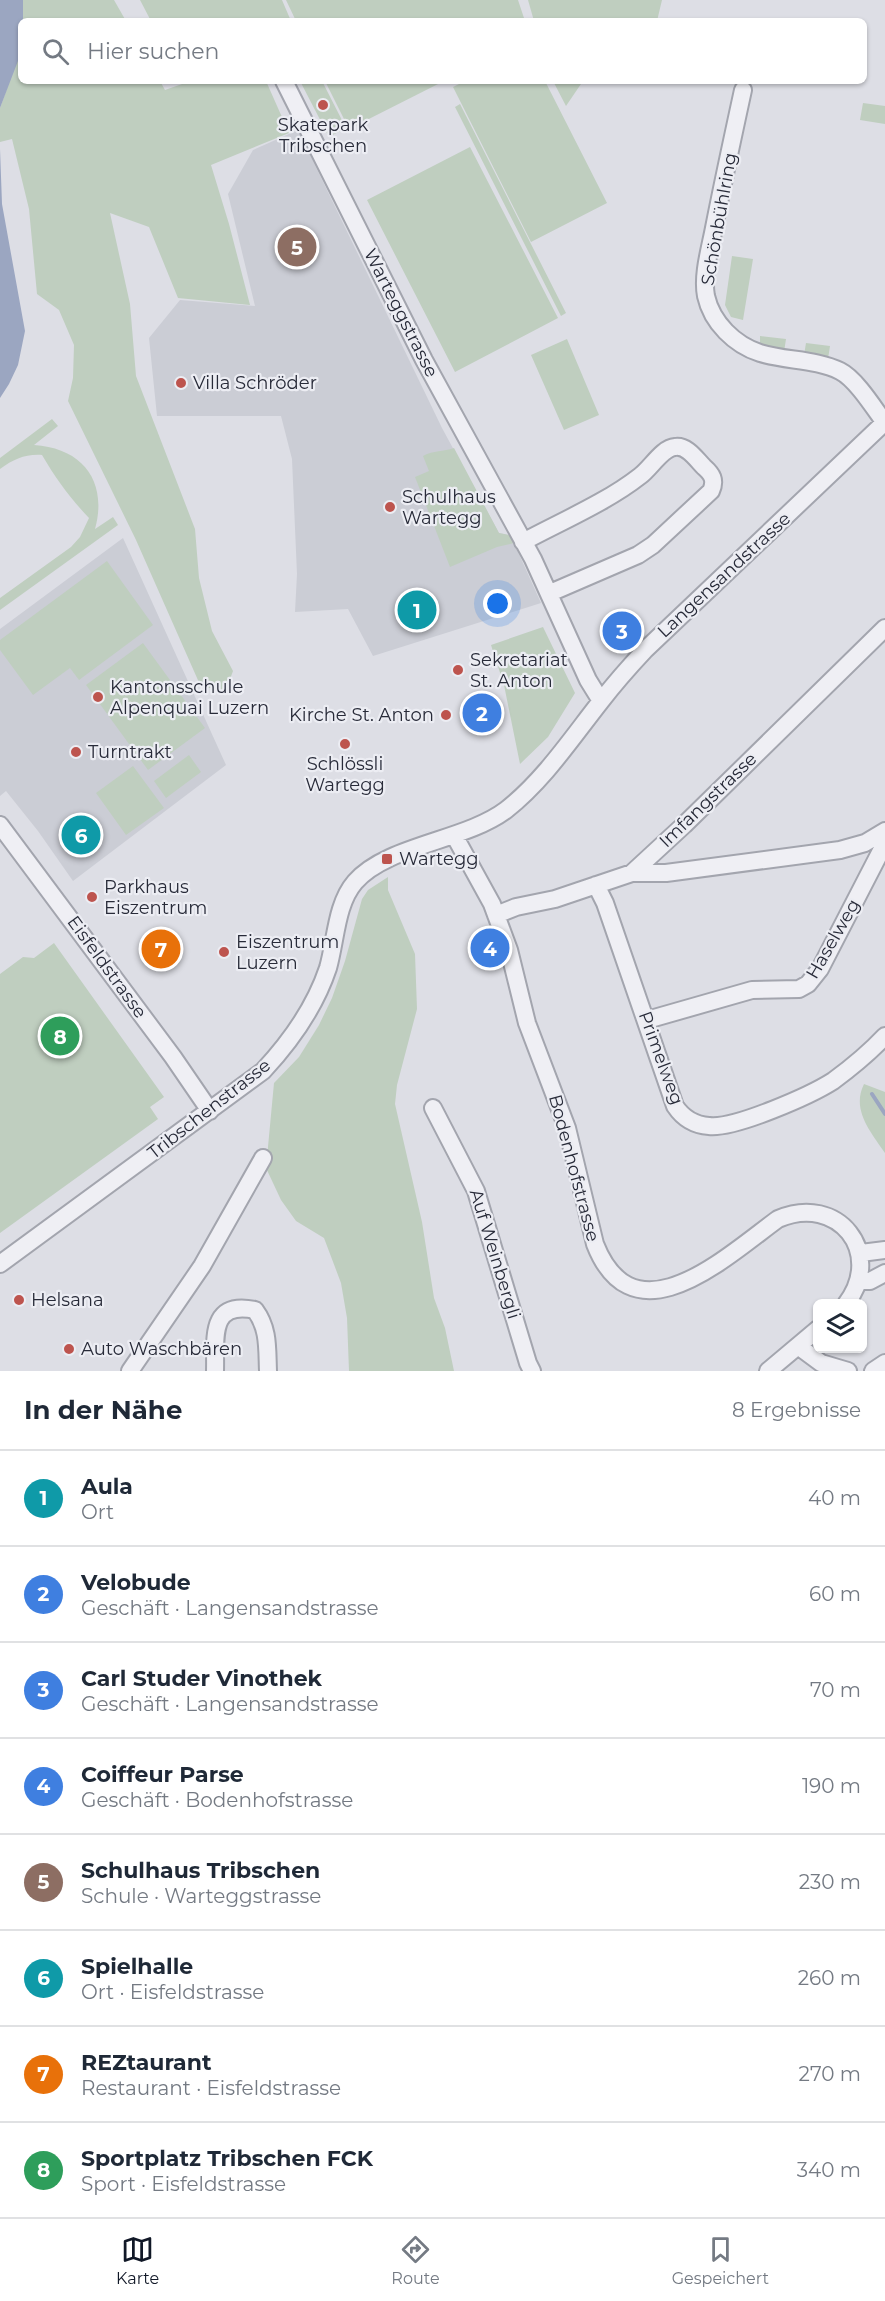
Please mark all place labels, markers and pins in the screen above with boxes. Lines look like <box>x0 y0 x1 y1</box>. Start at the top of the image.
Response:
marker: Skatepark Tribschen <box>316 98 330 112</box>
place label: Skatepark Tribschen <box>278 114 369 157</box>
pin: 5 <box>278 224 316 270</box>
place label: Villa Schröder <box>193 372 317 394</box>
marker: Villa Schröder <box>174 376 188 390</box>
place label: Schulhaus Wartegg <box>402 486 496 529</box>
marker: Schulhaus Wartegg <box>383 500 397 514</box>
pin: 1 <box>398 588 436 632</box>
pin: 3 <box>602 608 642 654</box>
place label: Sekretariat St. Anton <box>470 649 568 692</box>
marker: Sekretariat St. Anton <box>451 663 465 677</box>
place label: Kantonsschule Alpenquai Luzern <box>110 676 269 719</box>
marker: Kantonsschule Alpenquai Luzern <box>91 690 105 704</box>
pin: 2 <box>462 690 502 736</box>
place label: Kirche St. Anton <box>289 704 434 726</box>
marker: Kirche St. Anton <box>439 708 453 722</box>
marker: Schlössli Wartegg <box>338 737 352 751</box>
place label: Turntrakt <box>88 741 172 763</box>
marker: Turntrakt <box>69 745 83 759</box>
place label: Schlössli Wartegg <box>305 753 385 796</box>
pin: 6 <box>62 812 100 858</box>
place label: Wartegg <box>399 848 479 870</box>
marker: Wartegg <box>380 852 394 866</box>
place label: Parkhaus Eiszentrum <box>104 876 207 919</box>
marker: Parkhaus Eiszentrum <box>85 890 99 904</box>
pin: 7 <box>142 926 180 972</box>
pin: 4 <box>470 926 510 970</box>
place label: Eiszentrum Luzern <box>236 931 339 974</box>
marker: Eiszentrum Luzern <box>217 945 231 959</box>
pin: 8 <box>40 1014 80 1058</box>
place label: Helsana <box>31 1289 104 1311</box>
marker: Helsana <box>12 1293 26 1307</box>
place label: Auto Waschbären <box>81 1338 242 1360</box>
marker: Auto Waschbären <box>62 1342 76 1356</box>

